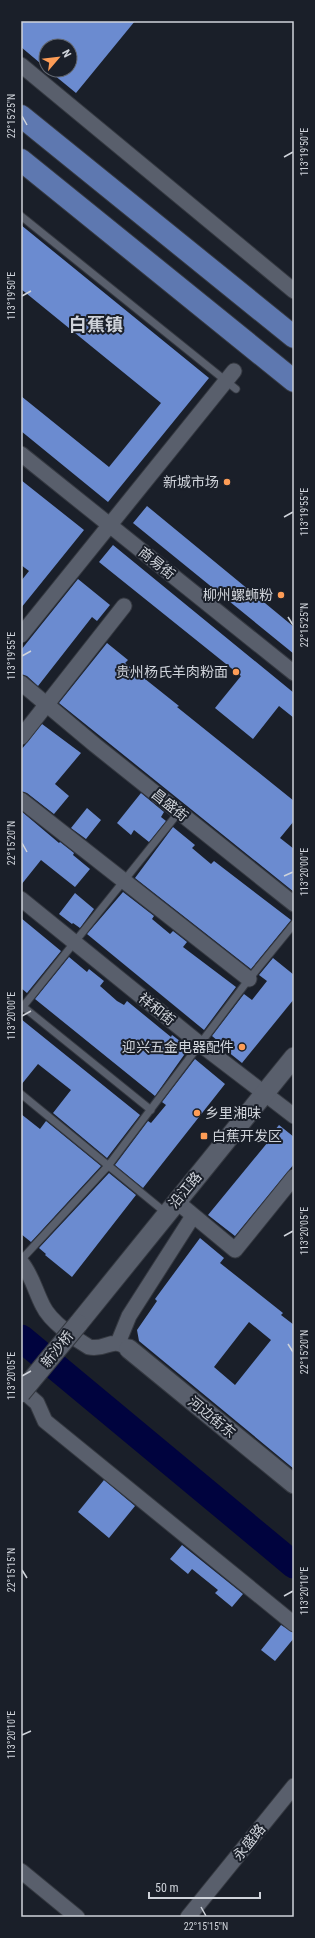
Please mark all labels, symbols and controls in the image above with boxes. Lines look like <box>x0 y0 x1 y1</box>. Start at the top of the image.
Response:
north arrow <box>38 38 78 78</box>
text: N <box>59 48 74 60</box>
text: 22°15'25"N <box>6 94 17 138</box>
text: 113°19'50"E <box>299 128 310 176</box>
text: 113°19'50"E <box>6 272 17 320</box>
district label: 白蕉镇 <box>69 314 123 335</box>
place label: 新城市场 <box>163 474 219 490</box>
marker: 新城市场 <box>222 477 232 487</box>
text: 113°19'55"E <box>299 488 310 536</box>
street label: 商易街 <box>136 544 178 582</box>
place label: 柳州螺蛳粉 <box>203 587 273 603</box>
marker: 柳州螺蛳粉 <box>276 590 286 600</box>
text: 22°15'25"N <box>299 603 310 647</box>
text: 113°19'55"E <box>6 632 17 680</box>
place label: 贵州杨氏羊肉粉面 <box>116 664 228 680</box>
marker: 贵州杨氏羊肉粉面 <box>231 667 241 677</box>
street label: 昌盛街 <box>149 786 191 824</box>
text: 22°15'20"N <box>6 821 17 865</box>
text: 113°20'00"E <box>299 848 310 896</box>
street label: 祥和街 <box>136 990 178 1028</box>
text: 113°20'00"E <box>6 992 17 1040</box>
place label: 迎兴五金电器配件 <box>122 1039 234 1055</box>
marker: 迎兴五金电器配件 <box>237 1042 247 1052</box>
place label: 乡里湘味 <box>205 1105 261 1121</box>
marker: 乡里湘味 <box>192 1108 202 1118</box>
place label: 白蕉开发区 <box>212 1128 282 1144</box>
marker: 白蕉开发区 <box>199 1131 209 1141</box>
street label: 沿江路 <box>165 1169 205 1211</box>
text: 113°20'05"E <box>299 1207 310 1255</box>
street label: 新沙桥 <box>38 1328 76 1370</box>
text: 22°15'20"N <box>299 1330 310 1374</box>
text: 113°20'05"E <box>6 1352 17 1400</box>
street label: 河边街东 <box>185 1393 239 1441</box>
text: 22°15'15"N <box>6 1548 17 1592</box>
text: 113°20'10"E <box>299 1567 310 1615</box>
text: 113°20'10"E <box>6 1711 17 1759</box>
street label: 永盛路 <box>230 1821 268 1863</box>
scale bar <box>149 1874 260 1900</box>
text: 50 m <box>155 1881 179 1895</box>
text: 22°15'15"N <box>184 1921 228 1932</box>

